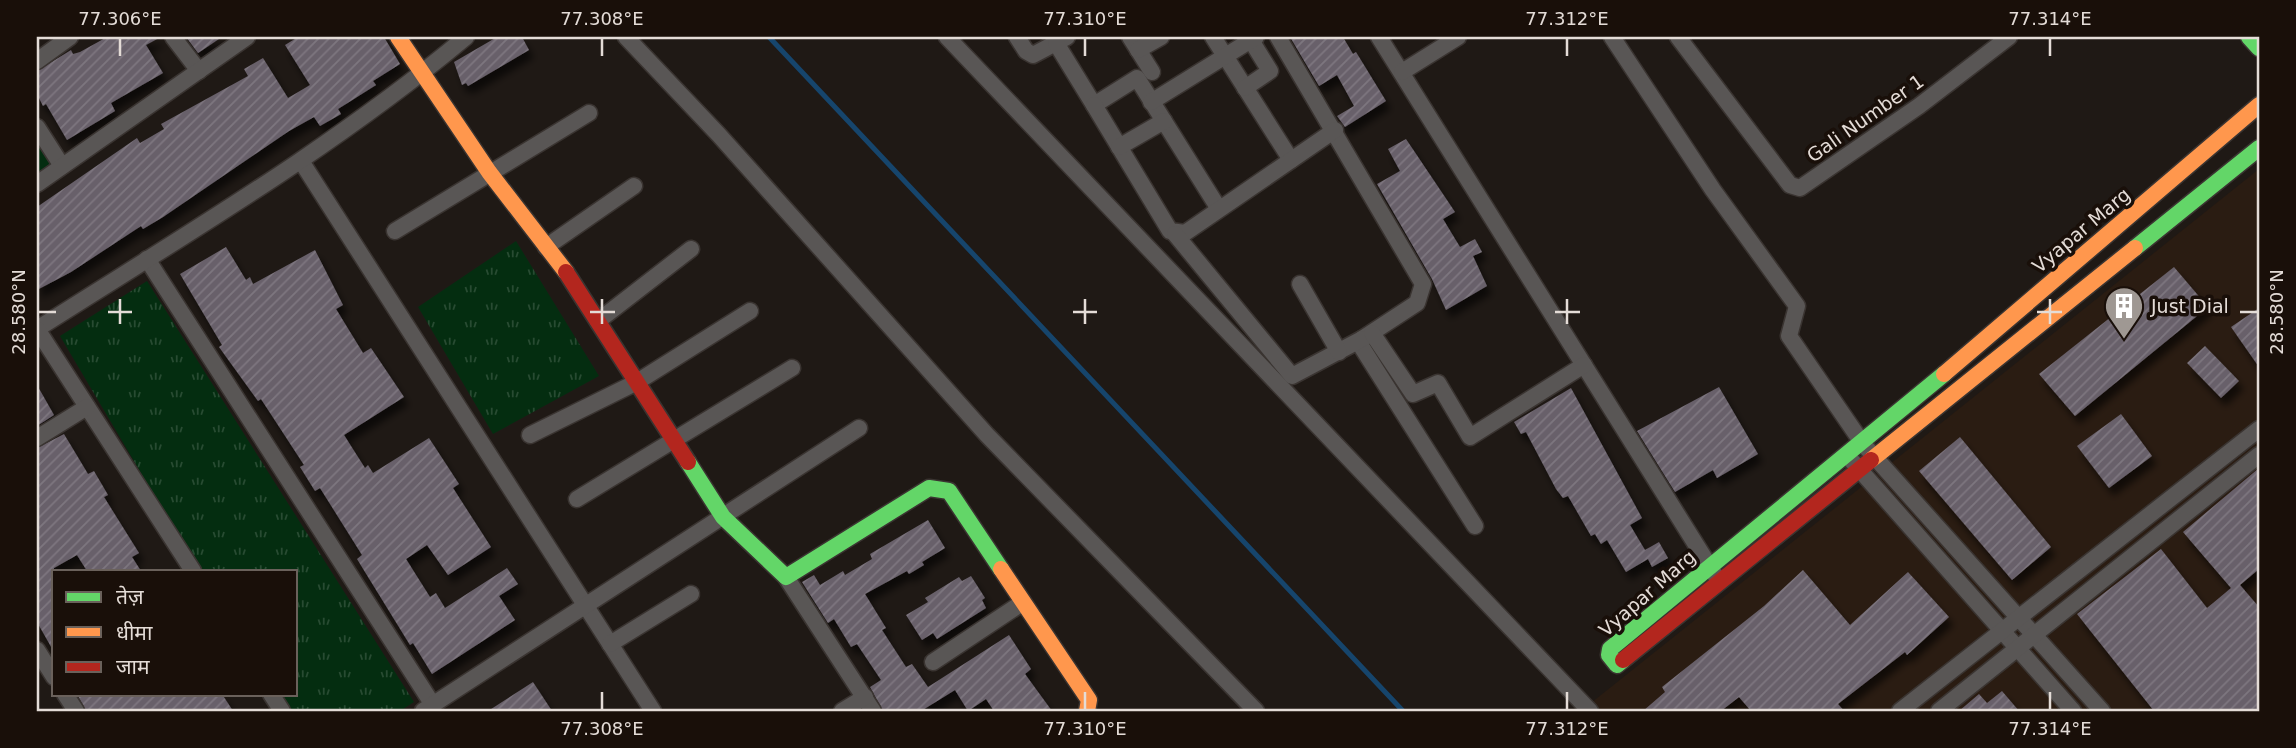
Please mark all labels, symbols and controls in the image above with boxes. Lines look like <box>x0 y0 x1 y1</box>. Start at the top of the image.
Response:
text: 77.306°E <box>78 8 162 29</box>
text: 77.308°E <box>560 8 644 29</box>
text: 77.310°E <box>1043 8 1127 29</box>
text: 77.312°E <box>1525 8 1609 29</box>
text: 77.314°E <box>2008 8 2092 29</box>
street label: Gali Number 1 <box>1802 70 1928 166</box>
street label: Vyapar Marg <box>2028 183 2134 277</box>
text: 28.580°N <box>8 269 29 355</box>
text: 28.580°N <box>2266 269 2287 355</box>
building icon: Just Dial <box>2103 285 2145 340</box>
place label: Just Dial <box>2150 295 2229 317</box>
street label: Vyapar Marg <box>1594 545 1700 641</box>
legend <box>52 570 298 696</box>
text: तेज़ <box>116 585 144 609</box>
text: धीमा <box>116 621 153 645</box>
text: जाम <box>116 655 150 679</box>
text: 77.308°E <box>560 718 644 739</box>
text: 77.310°E <box>1043 718 1127 739</box>
text: 77.312°E <box>1525 718 1609 739</box>
text: 77.314°E <box>2008 718 2092 739</box>

